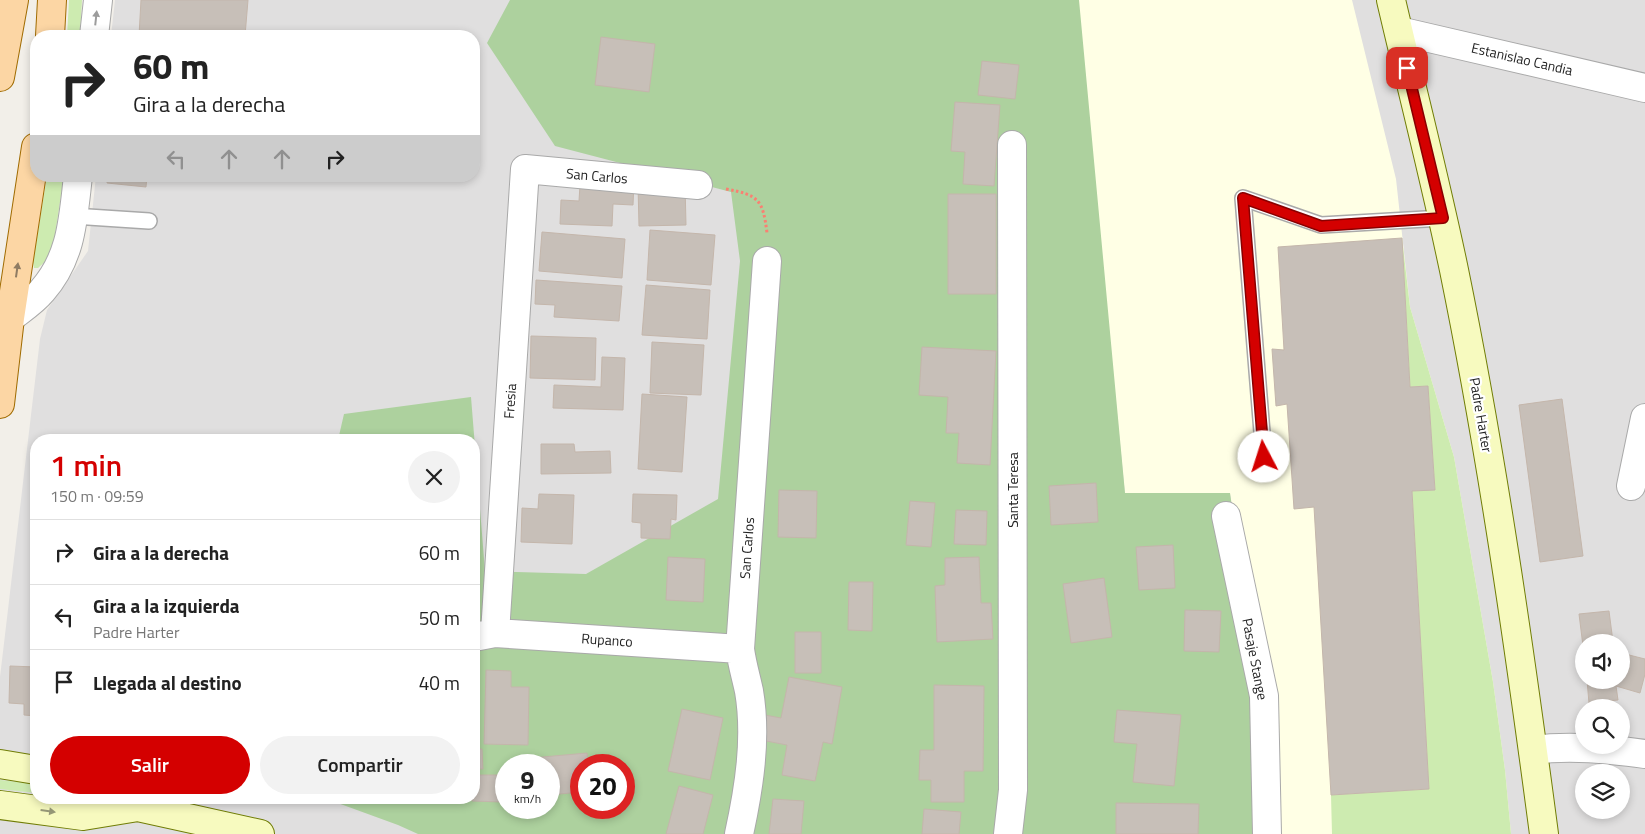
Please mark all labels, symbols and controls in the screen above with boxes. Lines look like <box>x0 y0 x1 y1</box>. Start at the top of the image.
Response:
one-way arrow <box>92 10 100 26</box>
street label: Estanislao Candia <box>1469 37 1575 80</box>
text: 60 m <box>133 39 209 93</box>
pin <box>1386 47 1428 89</box>
icon: right <box>50 50 115 115</box>
icon: arrive <box>1393 54 1421 82</box>
text: Gira a la derecha <box>133 87 285 121</box>
icon: left <box>162 145 190 173</box>
icon: ahead <box>215 145 243 173</box>
icon: ahead <box>268 145 296 173</box>
icon: right <box>321 145 349 173</box>
street label: San Carlos <box>565 162 629 189</box>
one-way arrow <box>13 262 21 278</box>
street label: Padre Harter <box>1465 376 1498 454</box>
street label: Fresia <box>498 383 521 419</box>
position arrow <box>1237 430 1289 482</box>
text: 1 min <box>50 442 122 488</box>
button: close <box>408 451 460 503</box>
street label: Santa Teresa <box>1002 452 1023 528</box>
text: 150 m · 09:59 <box>50 484 144 508</box>
street label: San Carlos <box>734 516 759 580</box>
icon: right <box>50 538 78 566</box>
text: Gira a la derecha <box>93 538 229 567</box>
text: 60 m <box>419 538 460 567</box>
text: Gira a la izquierda <box>93 591 240 620</box>
icon: left <box>50 603 78 631</box>
text: 50 m <box>419 603 460 632</box>
street label: Pasaje Stange <box>1237 616 1274 702</box>
text: Padre Harter <box>93 620 179 644</box>
street label: Rupanco <box>581 627 633 652</box>
map controls <box>1575 634 1630 819</box>
button: sound <box>1575 634 1630 689</box>
icon: arrive <box>50 668 78 696</box>
text: Llegada al destino <box>93 668 242 697</box>
text: 40 m <box>419 668 460 697</box>
button: search <box>1575 699 1630 754</box>
button: Salir <box>50 736 250 794</box>
button: Compartir <box>260 736 460 794</box>
speed limit sign: 20 <box>570 754 635 819</box>
text: 9 <box>520 761 535 799</box>
button: layers <box>1575 764 1630 819</box>
text: km/h <box>514 789 541 808</box>
one-way arrow <box>41 807 57 815</box>

